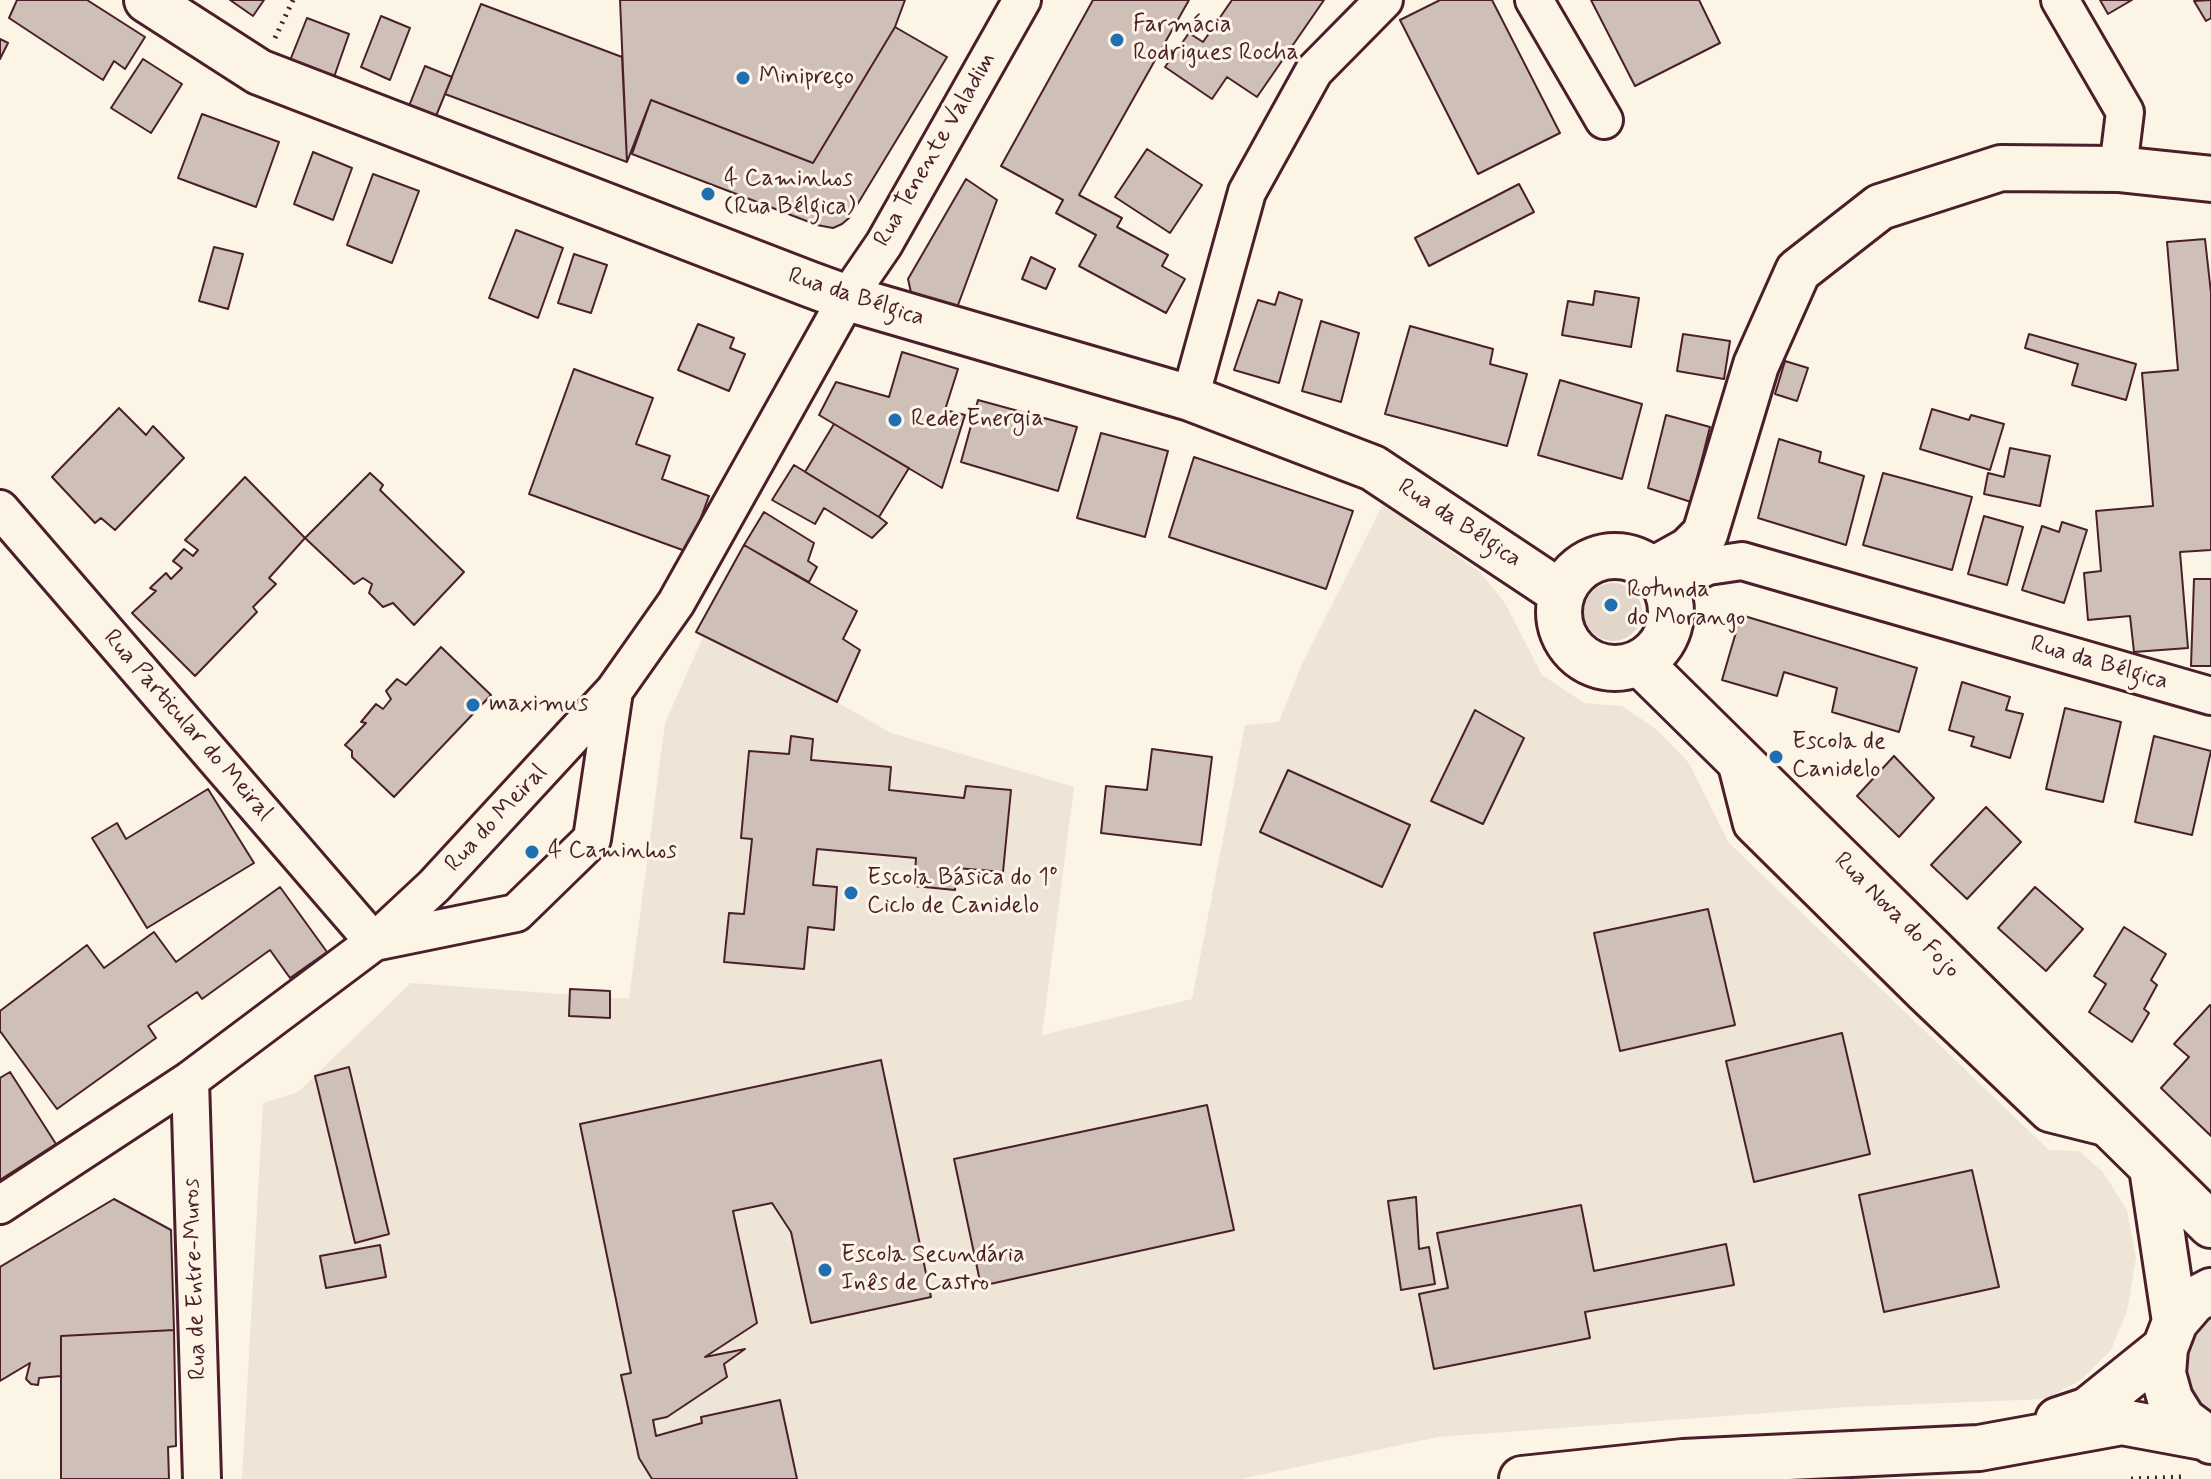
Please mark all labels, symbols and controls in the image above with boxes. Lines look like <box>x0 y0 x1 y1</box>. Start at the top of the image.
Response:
place label: Farmácia Rodrigues Rocha <box>1133 12 1299 68</box>
marker: Farmácia Rodrigues Rocha <box>1108 31 1126 49</box>
street label: Rua Tenente Valadim <box>869 48 1003 252</box>
place label: Minipreço <box>759 64 854 92</box>
marker: Minipreço <box>734 69 752 87</box>
place label: 4 Caminhos (Rua Bélgica) <box>724 166 856 222</box>
marker: 4 Caminhos (Rua Bélgica) <box>699 185 717 203</box>
street label: Rua da Bélgica <box>784 262 928 334</box>
place label: Rede Energia <box>911 406 1044 434</box>
marker: Rede Energia <box>886 411 904 429</box>
street label: Rua da Bélgica <box>1392 473 1526 575</box>
place label: Rotunda do Morango <box>1627 577 1745 633</box>
marker: Rotunda do Morango <box>1602 596 1620 614</box>
street label: Rua Particular do Meiral <box>96 625 278 827</box>
street label: Rua da Bélgica <box>2027 631 2171 697</box>
place label: maximus <box>489 691 588 719</box>
marker: maximus <box>464 696 482 714</box>
place label: Escola de Canidelo <box>1792 729 1886 785</box>
marker: Escola de Canidelo <box>1767 748 1785 766</box>
street label: Rua do Meiral <box>440 759 554 879</box>
place label: 4 Caminhos <box>548 838 677 866</box>
marker: 4 Caminhos <box>523 843 541 861</box>
street label: Rua Nova do Fojo <box>1827 847 1965 985</box>
place label: Escola Básica do 1º Ciclo de Canidelo <box>867 865 1058 921</box>
marker: Escola Básica do 1º Ciclo de Canidelo <box>842 884 860 902</box>
street label: Rua de Entre-Muros <box>178 1178 214 1380</box>
place label: Escola Secundária Inês de Castro <box>841 1242 1025 1298</box>
marker: Escola Secundária Inês de Castro <box>816 1261 834 1279</box>

